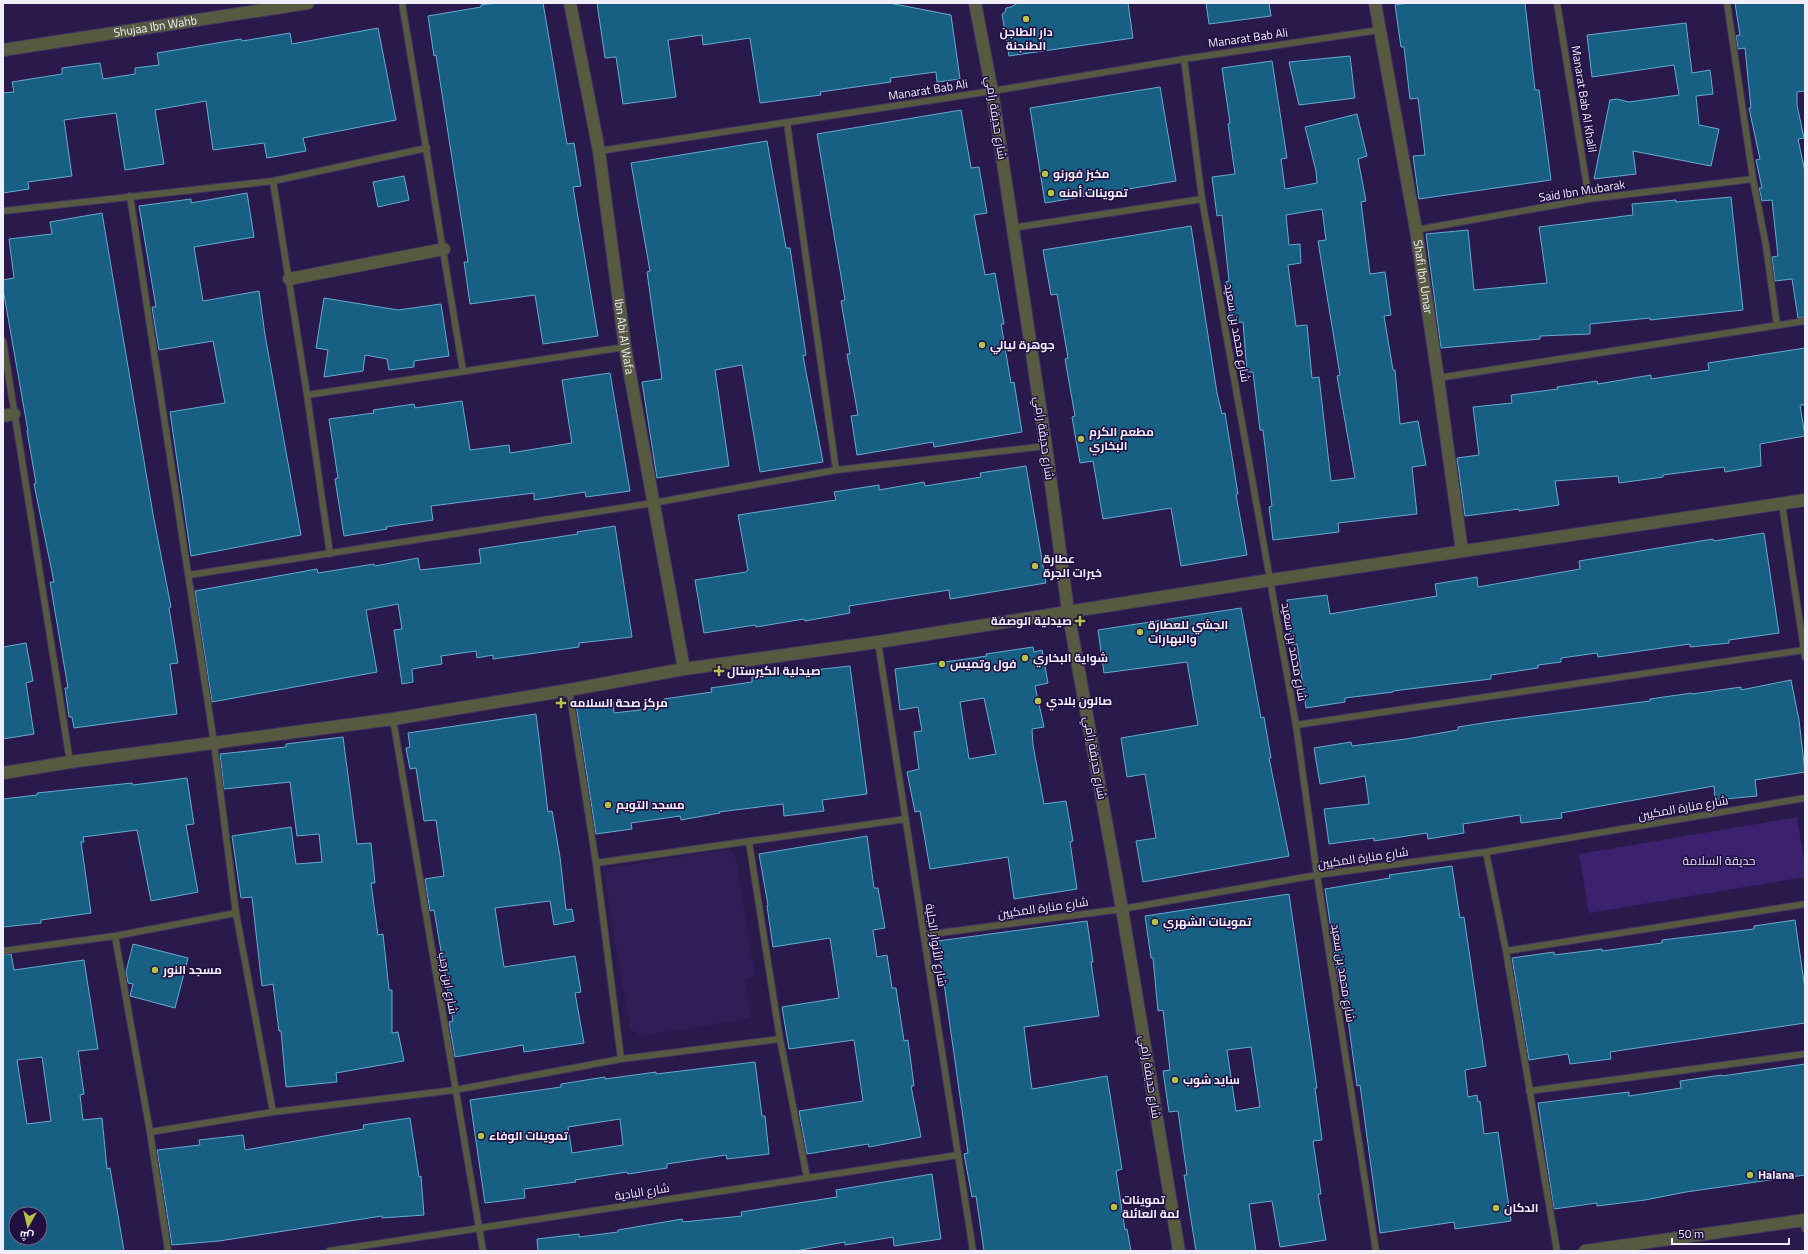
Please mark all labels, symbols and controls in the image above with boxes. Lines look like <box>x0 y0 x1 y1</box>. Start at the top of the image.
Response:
street label: Shujaa Ibn Wahb <box>112 10 198 42</box>
marker: دار الطاجن الطنجنة <box>1021 14 1031 24</box>
place label: دار الطاجن الطنجنة <box>999 22 1053 55</box>
street label: Manarat Bab Ali <box>1207 22 1289 53</box>
street label: Manarat Bab Al Khalil <box>1567 44 1602 154</box>
street label: Manarat Bab Ali <box>887 74 969 105</box>
street label: شارع حديقة رامي <box>980 75 1012 161</box>
place label: مخبز فورنو <box>1053 164 1110 183</box>
marker: مخبز فورنو <box>1040 169 1050 179</box>
street label: Said Ibn Mubarak <box>1537 174 1627 207</box>
place label: تموينات أمنه <box>1059 183 1128 202</box>
marker: تموينات أمنه <box>1046 188 1056 198</box>
street label: Shafi Ibn Umar <box>1409 238 1438 315</box>
street label: شارع محمد بن سعيد <box>1219 282 1256 384</box>
street label: Ibn Abi Al Wafa <box>610 297 640 376</box>
place label: جوهرة ليالي <box>990 335 1055 355</box>
marker: جوهرة ليالي <box>977 340 987 350</box>
street label: شارع حديقة رامي <box>1028 395 1060 481</box>
place label: مطعم الكرم البخاري <box>1089 422 1154 456</box>
marker: مطعم الكرم البخاري <box>1076 434 1086 444</box>
place label: عطارة خيرات الجرة <box>1043 549 1102 582</box>
marker: عطارة خيرات الجرة <box>1030 561 1040 571</box>
street label: شارع محمد بن سعيد <box>1276 601 1313 703</box>
place label: صيدلية الوصفة <box>991 611 1072 630</box>
place label: الجشي للعطارة والبهارات <box>1148 615 1228 648</box>
marker: صيدلية الوصفة <box>1075 616 1085 626</box>
marker: الجشي للعطارة والبهارات <box>1135 627 1145 637</box>
place label: شواية البخاري <box>1033 648 1108 668</box>
marker: شواية البخاري <box>1020 653 1030 663</box>
place label: فول وتميس <box>950 654 1017 673</box>
marker: فول وتميس <box>937 659 947 669</box>
place label: صيدلية الكيرستال <box>727 661 821 680</box>
marker: صيدلية الكيرستال <box>714 666 724 676</box>
place label: صالون بلادي <box>1046 691 1112 711</box>
place label: مركز صحة السلامه <box>570 693 668 712</box>
marker: صالون بلادي <box>1033 696 1043 706</box>
marker: مركز صحة السلامه <box>555 697 567 709</box>
street label: شارع حديقة رامي <box>1078 715 1112 801</box>
street label: شارع منارة المكيين <box>1636 790 1730 825</box>
place label: مسجد التويم <box>616 795 685 814</box>
marker: مسجد التويم <box>603 800 613 810</box>
street label: شارع منارة المكيين <box>1316 842 1410 873</box>
park label: حديقة السلامة <box>1682 851 1756 870</box>
street label: شارع منارة المكيين <box>996 892 1090 923</box>
street label: شارع الأنوار الجلية <box>921 902 952 988</box>
place label: تموينات الشهري <box>1163 912 1252 932</box>
marker: تموينات الشهري <box>1150 917 1160 927</box>
street label: شارع محمد بن سعيد <box>1326 922 1361 1024</box>
street label: شارع ابن رجب <box>434 950 463 1016</box>
place label: مسجد النور <box>162 960 222 979</box>
marker: مسجد النور <box>150 965 160 975</box>
street label: شارع حديقة رامي <box>1134 1034 1166 1120</box>
place label: سايد شوب <box>1183 1070 1240 1089</box>
marker: سايد شوب <box>1170 1075 1180 1085</box>
place label: تموينات الوفاء <box>489 1126 569 1145</box>
marker: تموينات الوفاء <box>476 1131 486 1141</box>
place label: Halana <box>1758 1165 1794 1184</box>
marker: Halana <box>1745 1170 1755 1180</box>
street label: شارع البادية <box>613 1178 671 1205</box>
place label: تموينات لمة العائلة <box>1122 1190 1179 1223</box>
place label: الدكان <box>1504 1198 1539 1217</box>
marker: تموينات لمة العائلة <box>1109 1202 1119 1212</box>
marker: الدكان <box>1491 1203 1501 1213</box>
north arrow <box>8 1206 48 1246</box>
scale bar <box>1672 1220 1789 1246</box>
text: 50 m <box>1678 1224 1704 1243</box>
text: ش <box>19 1227 35 1245</box>

